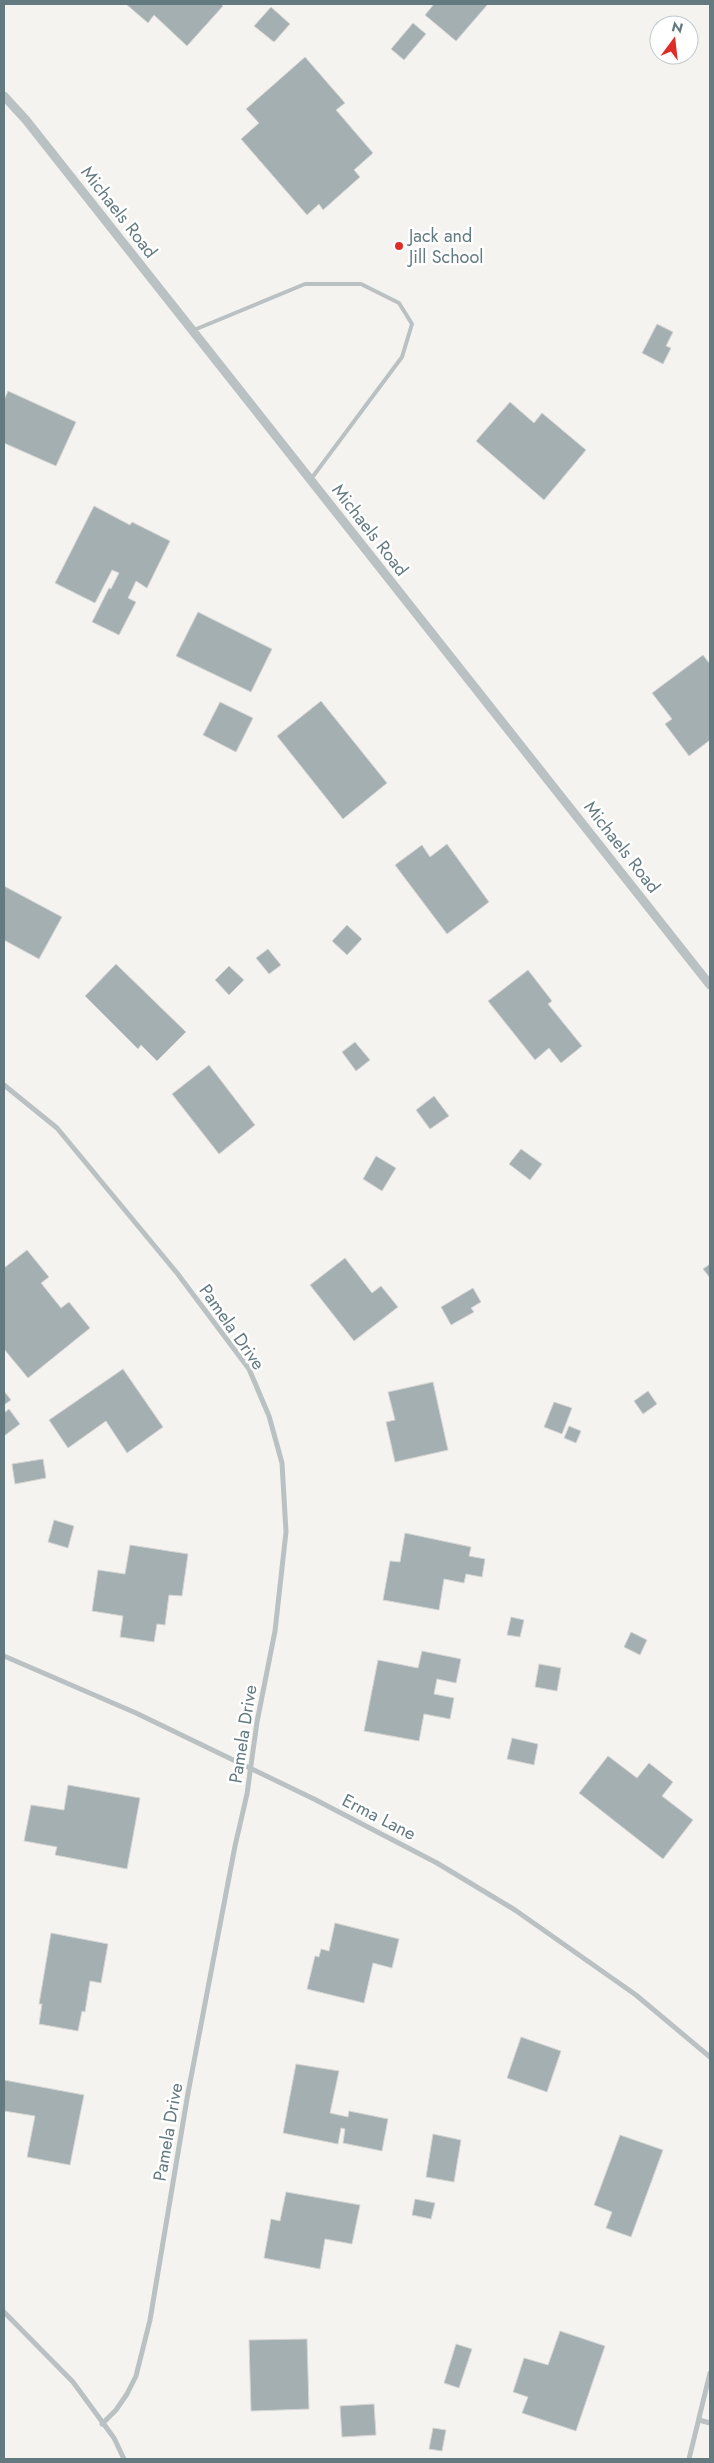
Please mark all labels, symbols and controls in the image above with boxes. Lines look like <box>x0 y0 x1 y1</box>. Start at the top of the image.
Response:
north arrow <box>649 15 699 65</box>
text: N <box>669 16 685 39</box>
street label: Michaels Road <box>75 160 163 264</box>
place label: Jack and Jill School <box>407 223 483 270</box>
marker: Jack and Jill School <box>393 240 405 252</box>
street label: Michaels Road <box>326 478 414 582</box>
street label: Michaels Road <box>578 795 666 899</box>
street label: Pamela Drive <box>193 1279 271 1375</box>
street label: Pamela Drive <box>222 1683 264 1785</box>
street label: Erma Lane <box>338 1787 420 1847</box>
street label: Pamela Drive <box>147 2081 189 2183</box>

